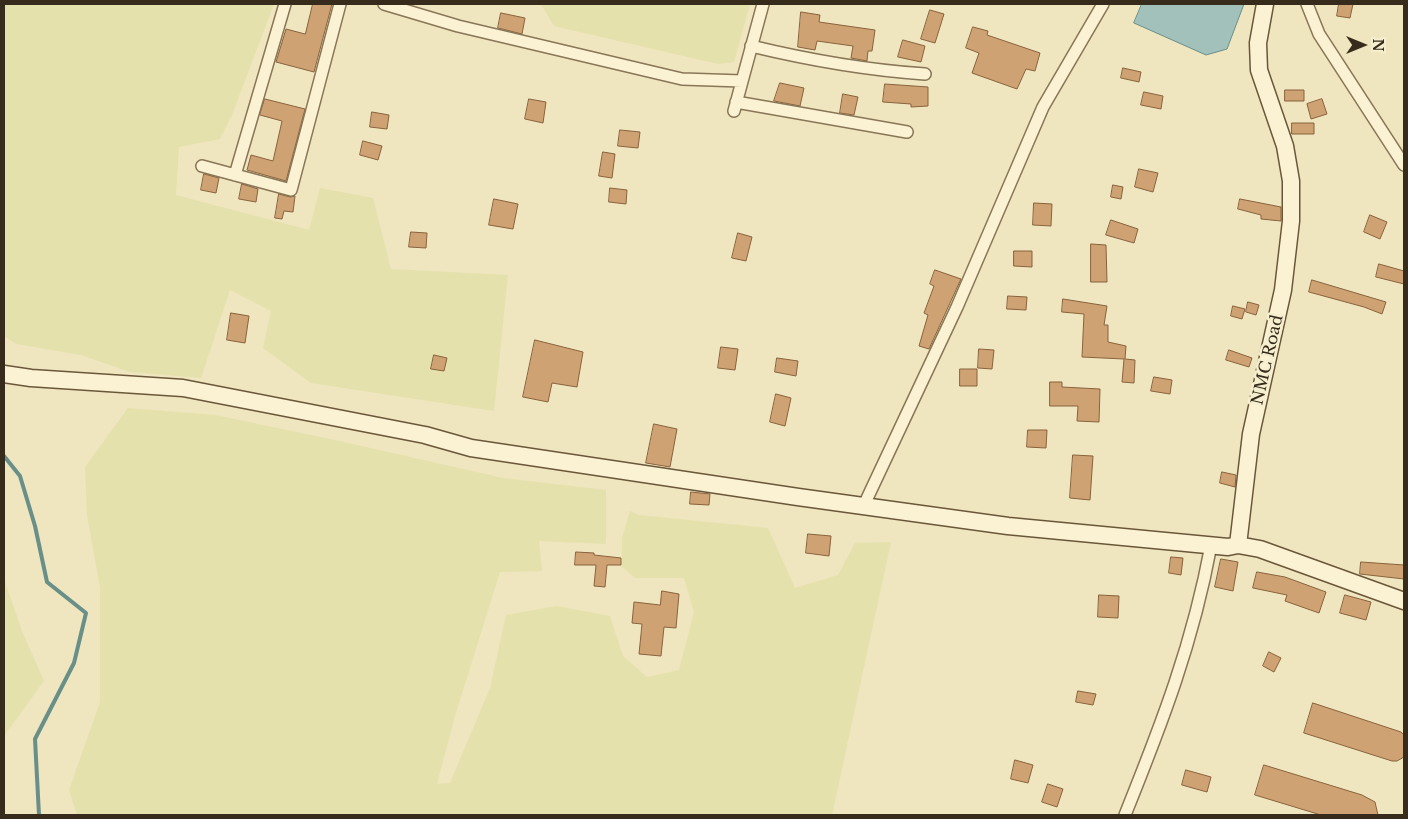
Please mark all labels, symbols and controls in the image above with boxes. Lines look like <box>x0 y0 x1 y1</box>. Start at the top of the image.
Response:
north arrow <box>1338 20 1388 70</box>
text: N <box>1369 38 1387 52</box>
street label: NMC Road <box>1248 313 1288 407</box>

